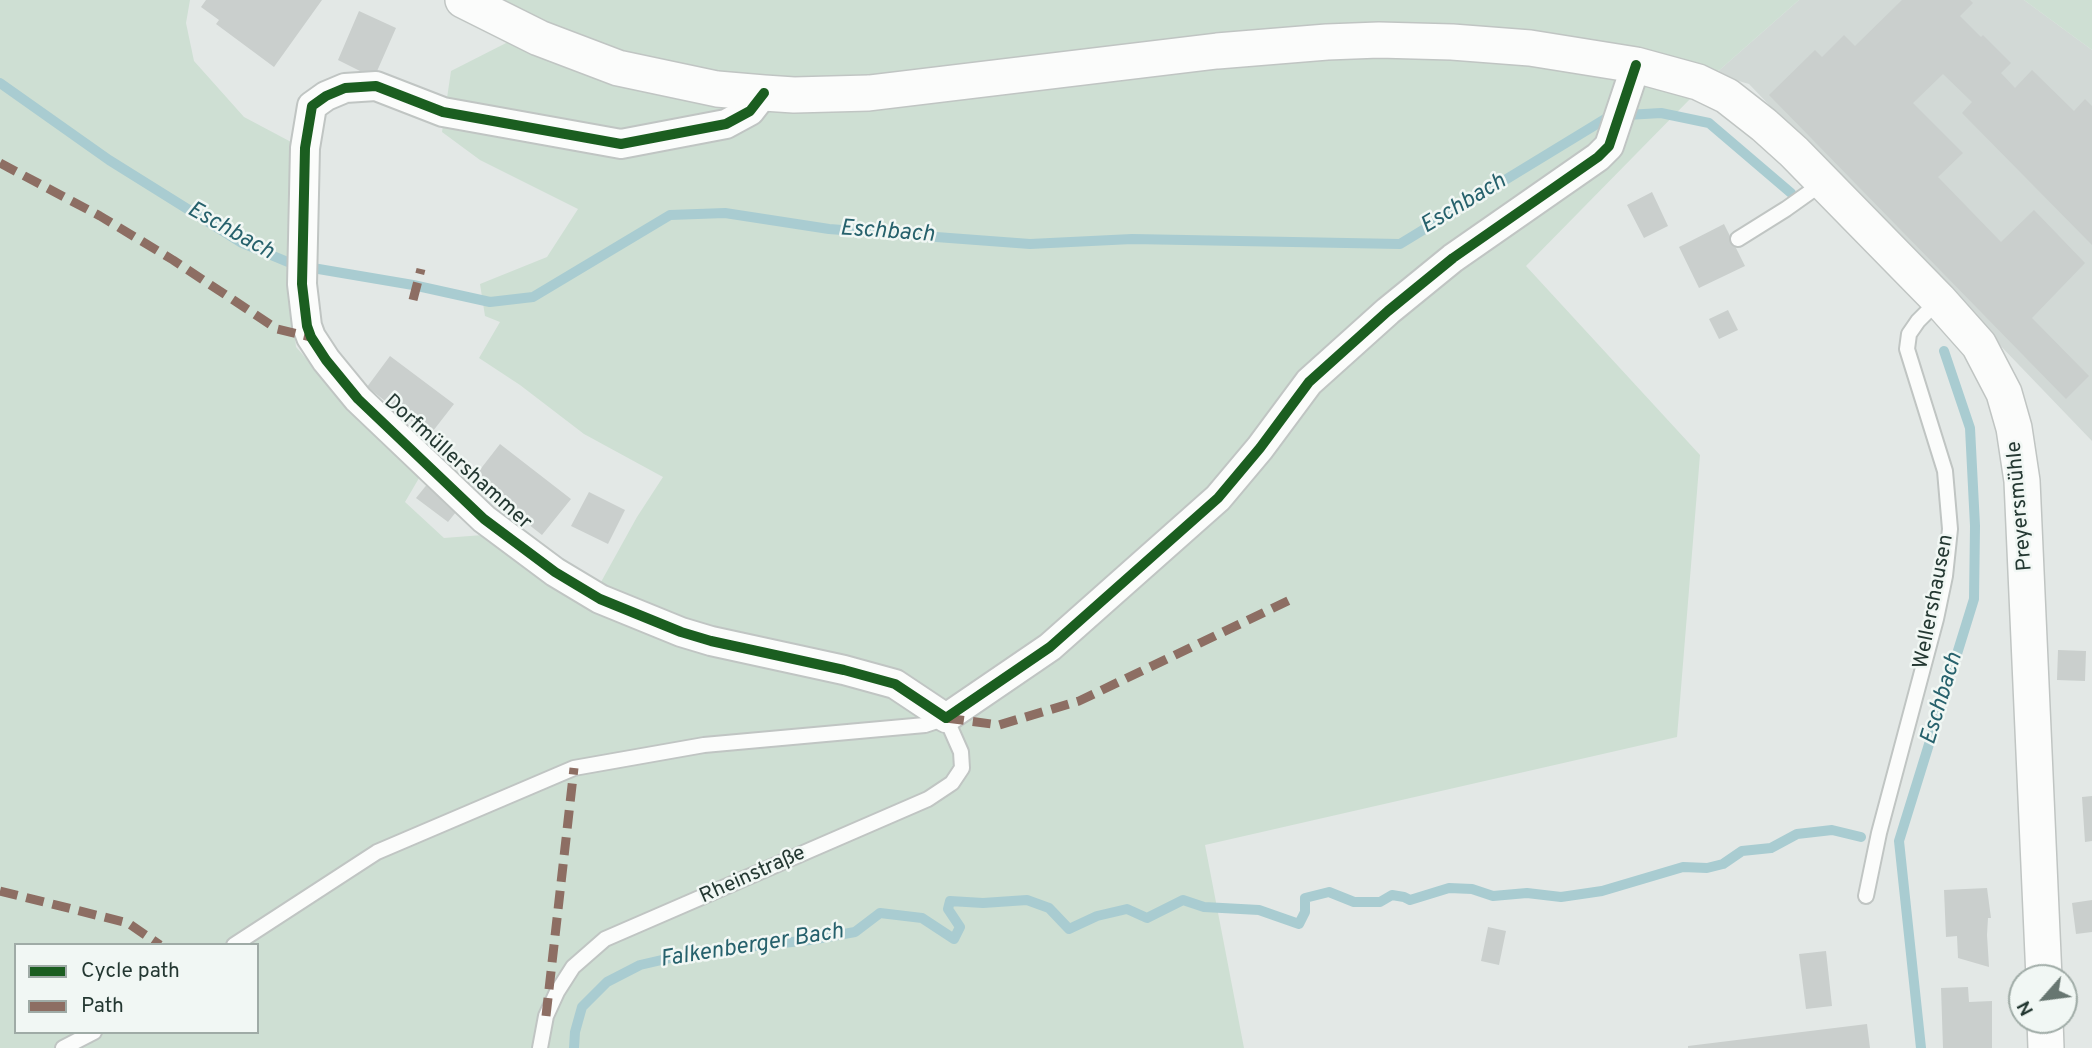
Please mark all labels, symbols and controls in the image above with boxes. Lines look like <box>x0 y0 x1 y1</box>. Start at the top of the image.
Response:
water label: Eschbach <box>1416 169 1512 241</box>
water label: Eschbach <box>182 197 278 267</box>
water label: Eschbach <box>839 216 935 250</box>
street label: Dorfmüllershammer <box>378 390 536 536</box>
street label: Preyersmühle <box>2003 440 2039 572</box>
street label: Wellershausen <box>1910 533 1960 671</box>
water label: Eschbach <box>1916 650 1970 748</box>
street label: Rheinstraße <box>696 842 810 910</box>
water label: Falkenberger Bach <box>658 919 846 975</box>
legend <box>14 943 259 1034</box>
text: Cycle path <box>81 958 180 985</box>
north arrow <box>2008 964 2078 1034</box>
text: Path <box>81 993 124 1020</box>
text: N <box>2012 996 2040 1020</box>

